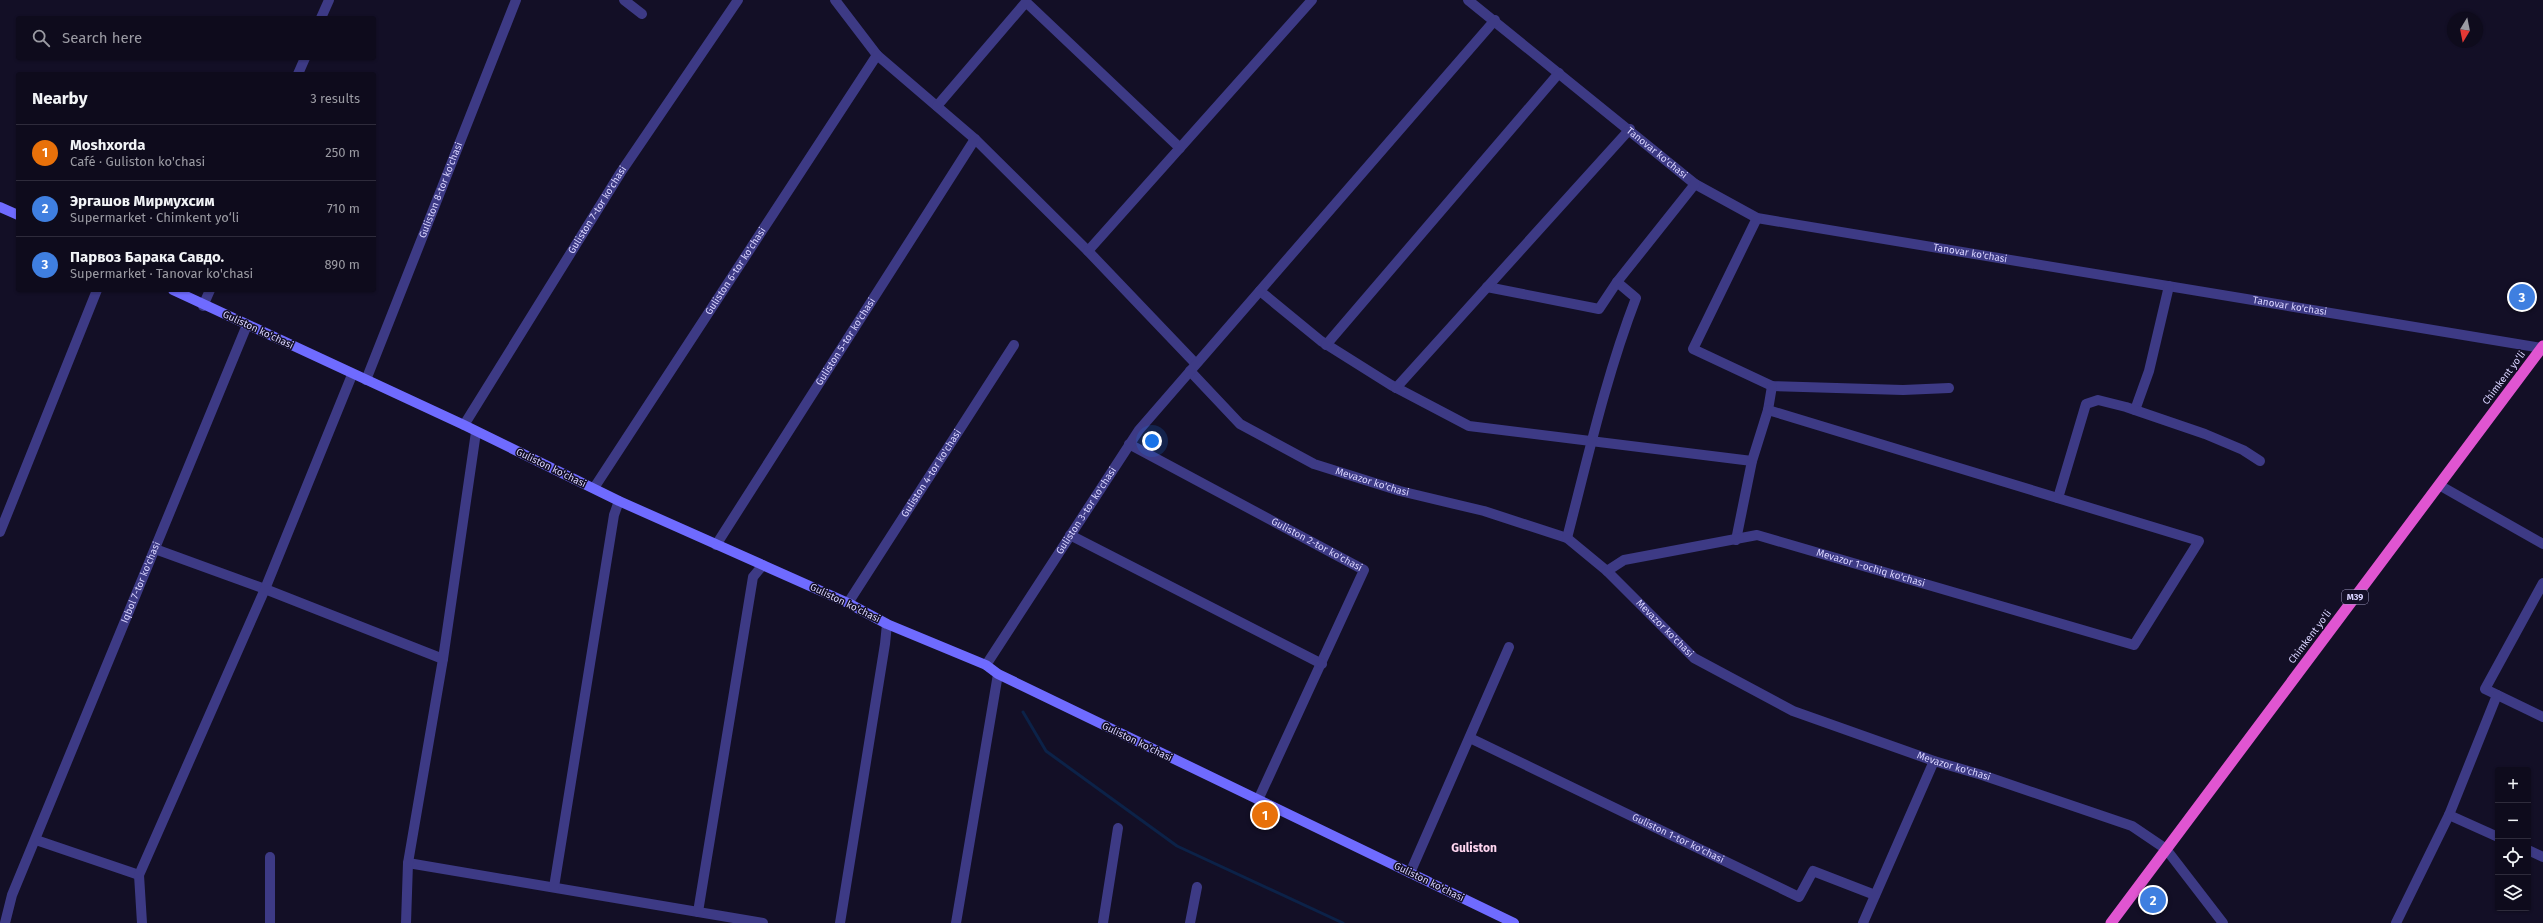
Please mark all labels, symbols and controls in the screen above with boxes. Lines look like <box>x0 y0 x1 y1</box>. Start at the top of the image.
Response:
north arrow <box>2447 12 2483 48</box>
search box <box>16 16 376 60</box>
icon: search <box>30 27 52 49</box>
text: Search here <box>62 29 142 47</box>
text: Nearby <box>32 88 87 109</box>
text: 3 results <box>310 91 360 106</box>
street label: Tanovar ko'chasi <box>1624 125 1690 181</box>
text: Moshxorda <box>70 136 145 154</box>
street label: Guliston 8-tor ko'chasi <box>417 140 465 240</box>
text: 1 <box>42 145 48 160</box>
text: 250 m <box>325 145 360 160</box>
text: Café · Guliston ko'chasi <box>70 154 205 169</box>
street label: Guliston 7-tor ko'chasi <box>566 164 629 256</box>
text: Эргашов Мирмухсим <box>70 192 215 210</box>
text: 2 <box>42 201 48 216</box>
text: 710 m <box>327 201 360 216</box>
text: Supermarket · Chimkent yo‘li <box>70 210 239 225</box>
street label: Guliston 6-tor ko'chasi <box>703 225 769 317</box>
street label: Tanovar ko'chasi <box>1932 241 2008 265</box>
text: Парвоз Барака Савдо. <box>70 248 224 266</box>
text: 3 <box>42 257 48 272</box>
text: 890 m <box>324 257 360 272</box>
text: Supermarket · Tanovar ko'chasi <box>70 266 253 281</box>
pin: 3 <box>2509 282 2535 312</box>
street label: Tanovar ko'chasi <box>2252 294 2328 318</box>
street label: Guliston 5-tor ko'chasi <box>813 296 878 388</box>
street label: Guliston ko'chasi <box>221 308 295 352</box>
street label: Chimkent yo‘li <box>2480 349 2528 407</box>
street label: Guliston 4-tor ko'chasi <box>899 427 964 520</box>
your location <box>1142 431 1162 451</box>
street label: Guliston ko'chasi <box>514 446 588 490</box>
street label: Guliston 3-tor ko'chasi <box>1054 465 1119 557</box>
street label: Mevazor ko'chasi <box>1334 465 1410 499</box>
street label: Guliston 2-tor ko'chasi <box>1269 515 1364 574</box>
street label: Iqbol 7-tor ko'chasi <box>119 540 163 625</box>
street label: Mevazor 1-ochiq ko'chasi <box>1815 547 1927 590</box>
street label: Guliston ko'chasi <box>808 581 882 625</box>
road number: M39 <box>2342 590 2368 604</box>
street label: Mevazor ko'chasi <box>1633 597 1696 660</box>
street label: Chimkent yo‘li <box>2286 608 2334 666</box>
street label: Guliston ko'chasi <box>1100 720 1174 764</box>
street label: Mevazor ko'chasi <box>1915 749 1992 784</box>
map controls <box>2495 767 2531 911</box>
button: + <box>2495 767 2531 803</box>
pin: 1 <box>1252 800 1278 830</box>
button: − <box>2495 803 2531 839</box>
street label: Guliston 1-tor ko'chasi <box>1630 811 1726 866</box>
button: locate <box>2495 839 2531 875</box>
district label: Guliston <box>1451 841 1497 855</box>
street label: Guliston ko'chasi <box>1392 860 1466 904</box>
button: layers <box>2495 875 2531 911</box>
pin: 2 <box>2140 885 2166 915</box>

